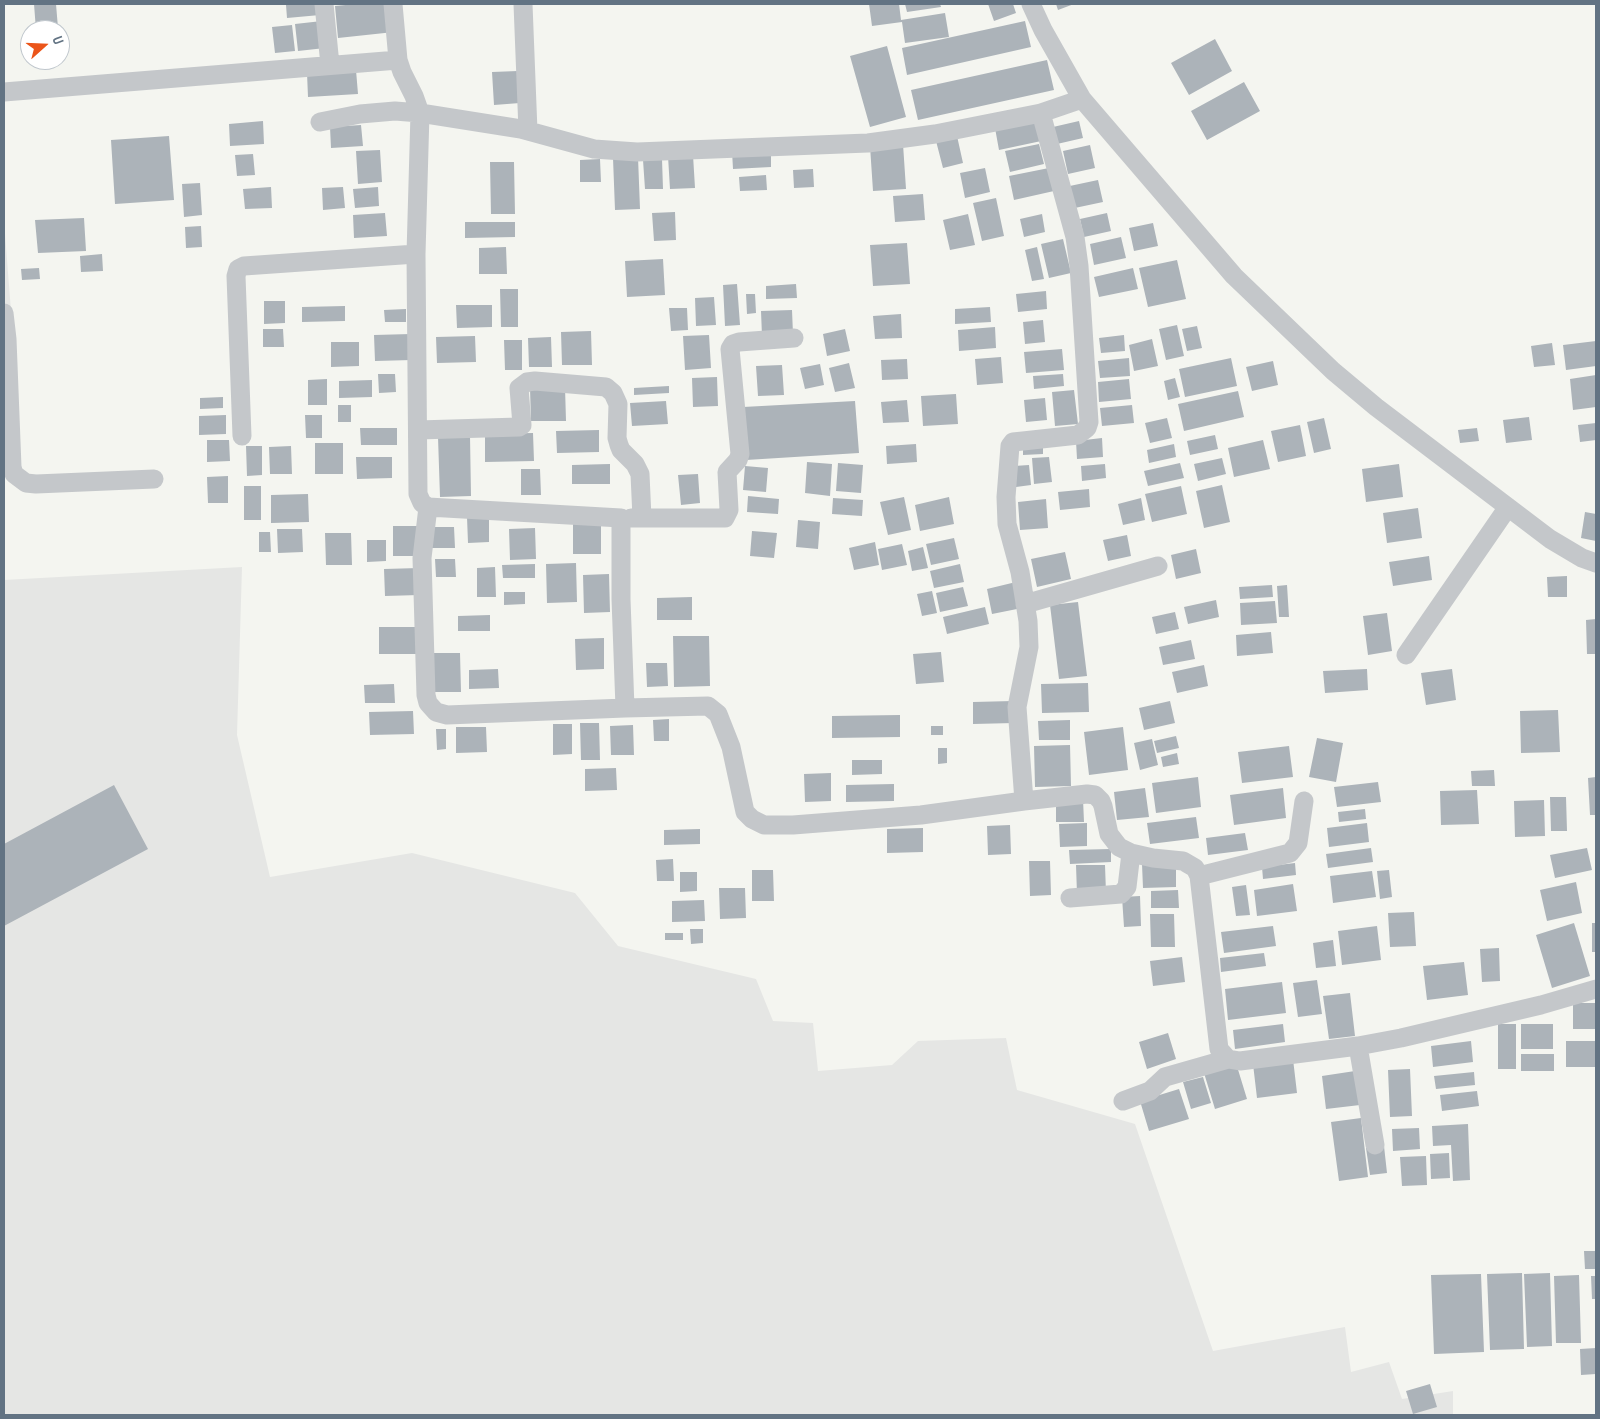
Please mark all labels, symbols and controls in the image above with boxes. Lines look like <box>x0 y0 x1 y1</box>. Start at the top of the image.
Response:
north arrow <box>20 20 70 70</box>
text: U <box>48 34 68 47</box>

